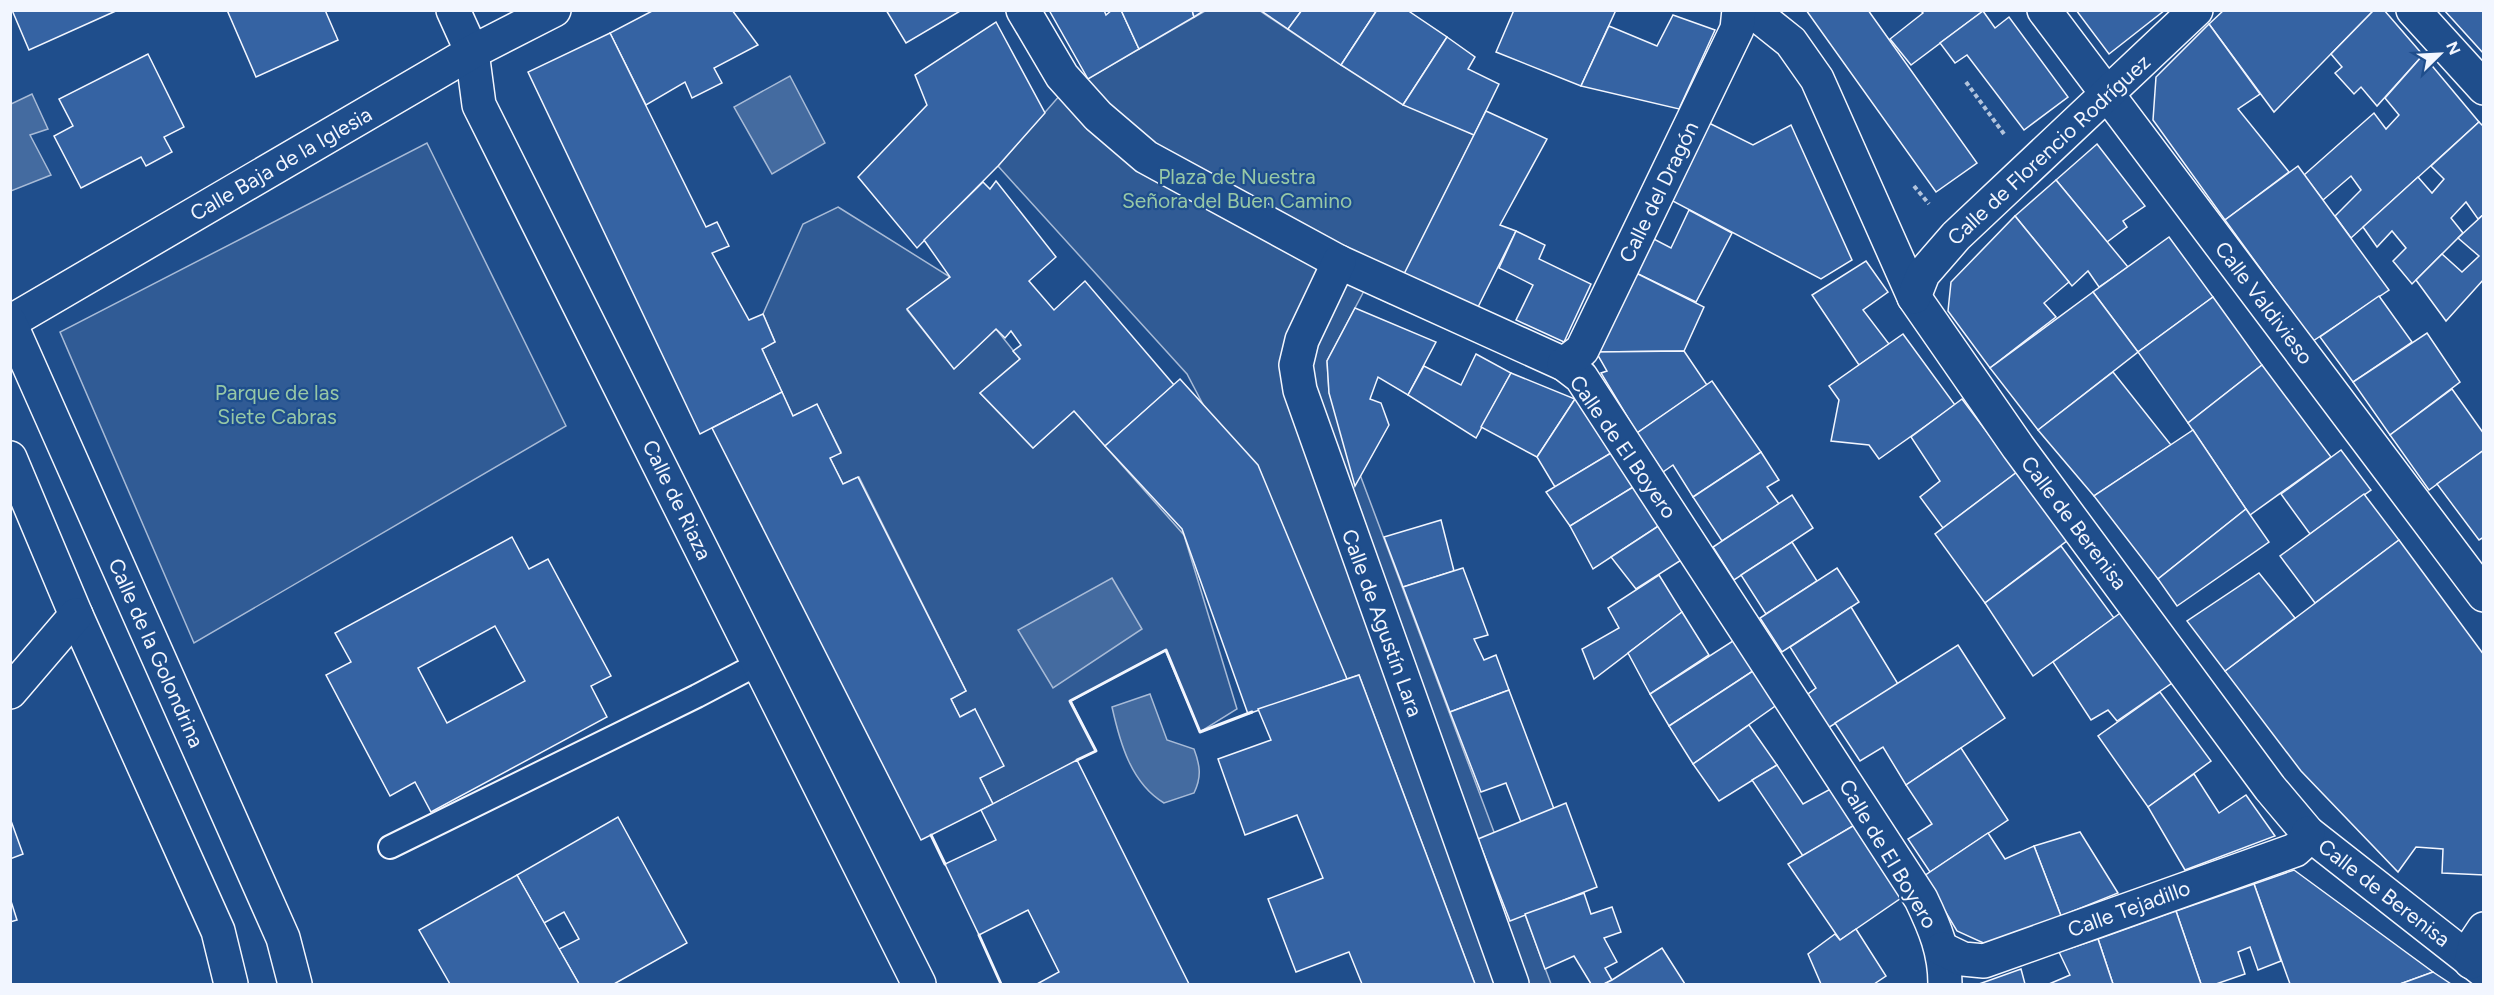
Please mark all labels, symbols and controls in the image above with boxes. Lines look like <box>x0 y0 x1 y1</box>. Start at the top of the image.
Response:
north arrow <box>2410 24 2470 84</box>
text: N <box>2442 39 2464 58</box>
street label: Calle de Florencio Rodríguez <box>1942 49 2155 250</box>
street label: Calle Baja de la Iglesia <box>185 101 376 226</box>
street label: Calle del Dragón <box>1614 117 1703 266</box>
park label: Plaza de Nuestra Señora del Buen Camino <box>1122 164 1352 213</box>
street label: Calle Valdivieso <box>2210 236 2319 369</box>
street label: Calle de El Boyero <box>1565 370 1682 523</box>
park label: Parque de las Siete Cabras <box>215 380 339 429</box>
street label: Calle de Riaza <box>638 436 717 564</box>
street label: Calle de Berenisa <box>2016 451 2133 594</box>
street label: Calle de Agustín Lara <box>1337 526 1428 720</box>
street label: Calle de la Golondrina <box>103 554 209 751</box>
street label: Calle de El Boyero <box>1834 775 1943 933</box>
street label: Calle de Berenisa <box>2313 833 2455 952</box>
street label: Calle Tejadillo <box>2064 875 2193 942</box>

